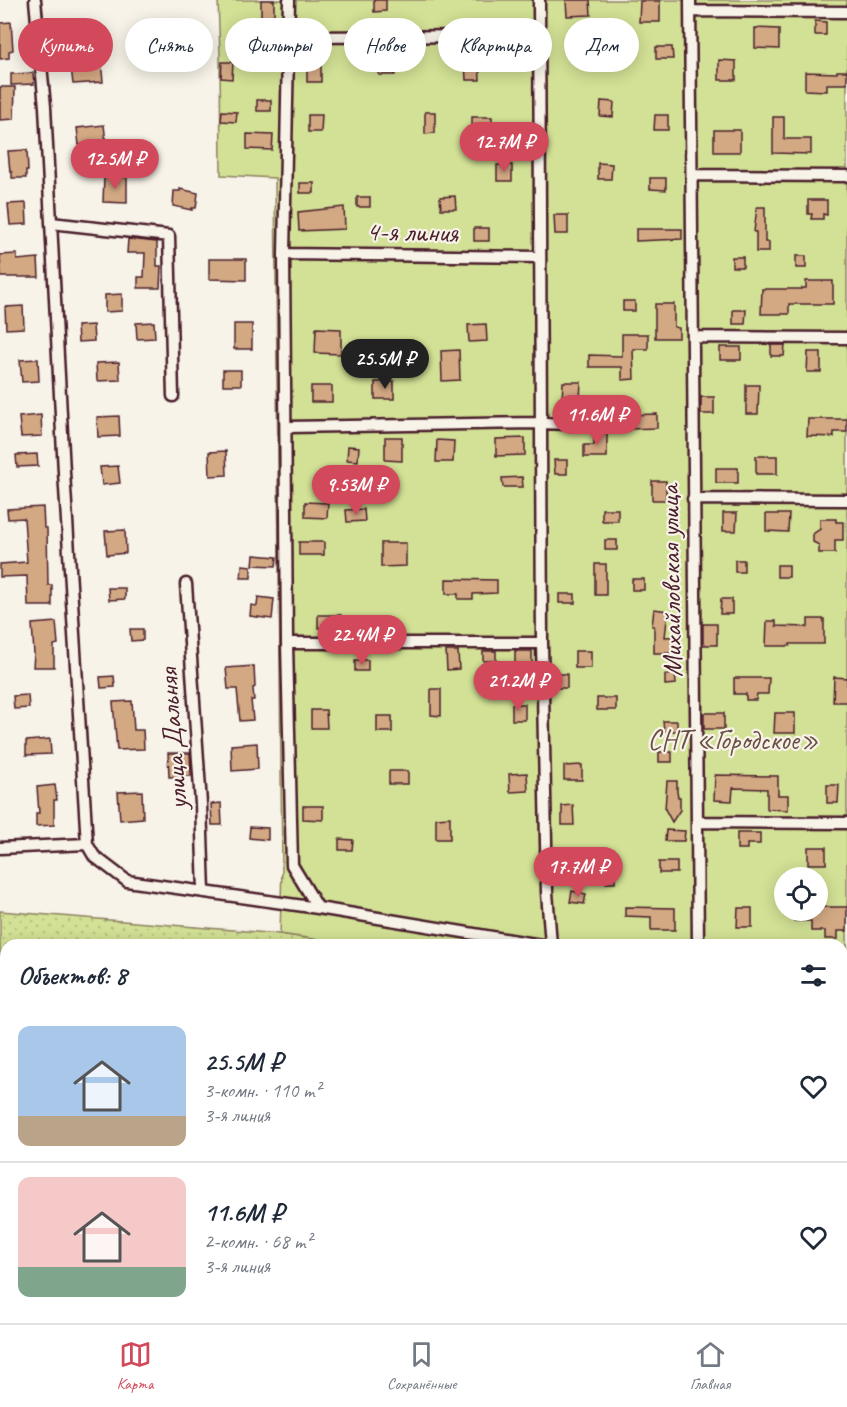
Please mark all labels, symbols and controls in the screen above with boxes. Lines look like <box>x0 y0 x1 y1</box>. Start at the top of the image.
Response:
chip: Купить <box>18 18 113 72</box>
chip: Снять <box>125 18 213 72</box>
chip: Фильтры <box>225 18 332 72</box>
chip: Новое <box>344 18 426 72</box>
chip: Квартира <box>438 18 552 72</box>
chip: Дом <box>564 18 639 72</box>
pin: 12.7M ₽ <box>449 122 559 173</box>
text: 12.7M ₽ <box>474 129 534 154</box>
pin: 12.5M ₽ <box>60 139 170 190</box>
text: 12.5M ₽ <box>85 146 145 171</box>
street label: 4-я линия <box>366 213 459 250</box>
pin: 25.5M ₽ <box>330 339 440 390</box>
text: 25.5M ₽ <box>355 346 415 371</box>
pin: 11.6M ₽ <box>542 395 652 446</box>
text: 11.6M ₽ <box>566 402 628 427</box>
pin: 9.53M ₽ <box>301 465 411 516</box>
text: 9.53M ₽ <box>326 472 386 497</box>
street label: Михайловская улица <box>651 482 690 678</box>
pin: 22.4M ₽ <box>307 615 417 666</box>
text: 22.4M ₽ <box>332 622 392 647</box>
pin: 21.2M ₽ <box>463 661 573 712</box>
street label: улица Дальняя <box>150 665 195 813</box>
text: 21.2M ₽ <box>488 668 548 693</box>
park label: СНТ «Городское» <box>647 722 819 757</box>
pin: 17.7M ₽ <box>523 847 633 898</box>
text: 17.7M ₽ <box>548 854 608 879</box>
map controls <box>774 867 828 921</box>
button: locate <box>774 867 828 921</box>
text: Объектов: 8 <box>18 959 127 992</box>
icon: filters <box>797 959 830 992</box>
text: 25.5M ₽ <box>204 1045 282 1078</box>
icon: home <box>66 1050 138 1122</box>
icon: heart <box>797 1070 830 1103</box>
text: 3-комн. · 110 m² <box>204 1078 321 1103</box>
text: 3-я линия <box>204 1103 270 1128</box>
text: 11.6M ₽ <box>204 1196 283 1229</box>
icon: home <box>66 1201 138 1273</box>
icon: heart <box>797 1221 830 1254</box>
text: 2-комн. · 68 m² <box>204 1229 312 1254</box>
text: 3-я линия <box>204 1254 270 1279</box>
tab: Карта <box>117 1338 153 1394</box>
tab: Сохранённые <box>387 1338 456 1394</box>
tab: Главная <box>690 1338 730 1394</box>

